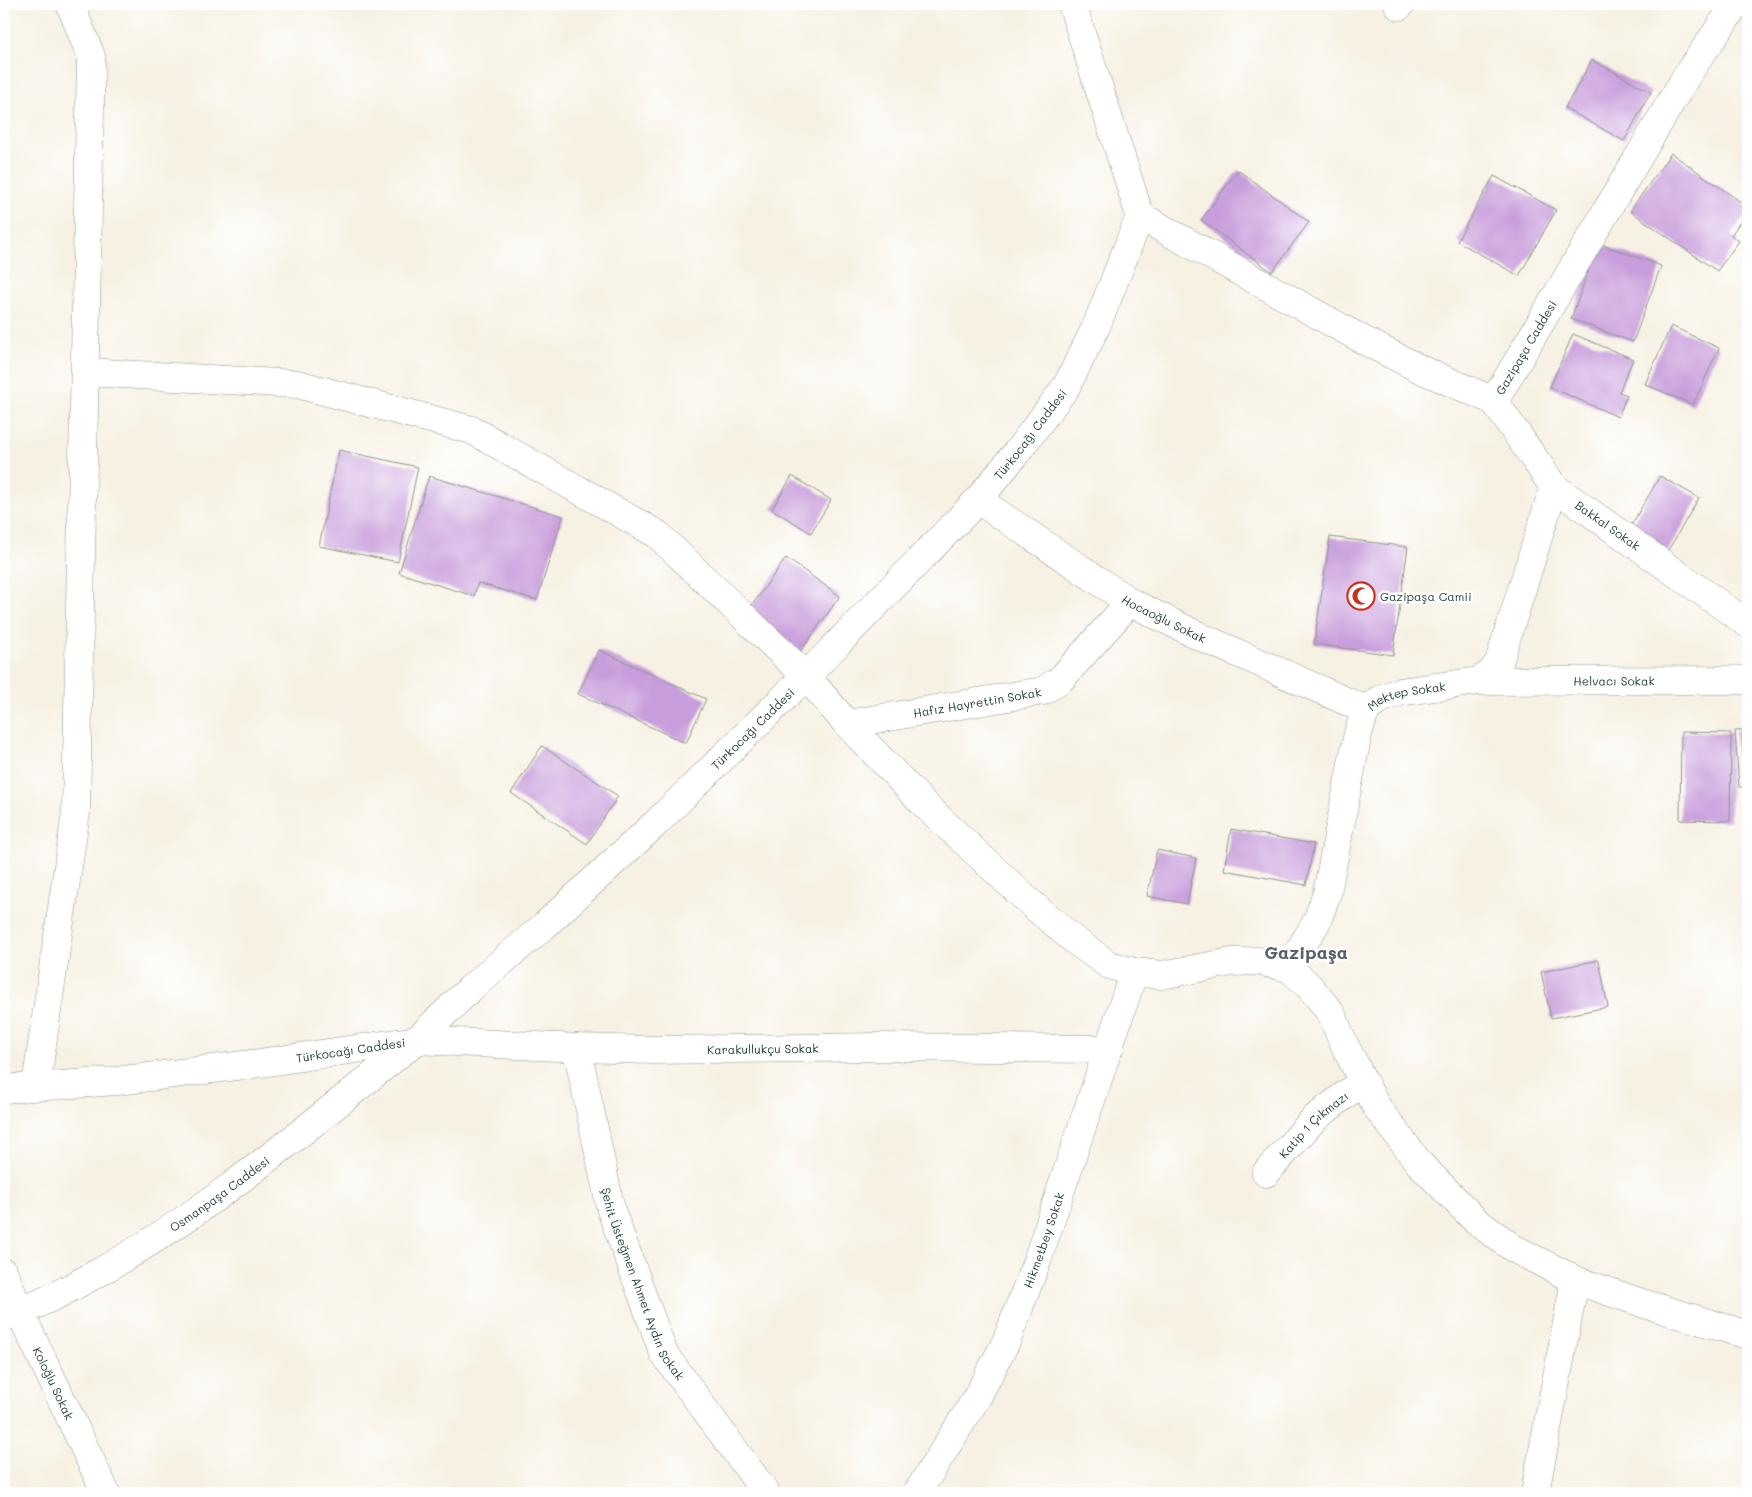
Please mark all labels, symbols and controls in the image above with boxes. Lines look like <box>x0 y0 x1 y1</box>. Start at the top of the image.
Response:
street label: Gazipaşa Caddesi <box>1492 297 1560 398</box>
street label: Türkocağı Caddesi <box>990 386 1070 483</box>
street label: Bakkal Sokak <box>1572 497 1644 554</box>
mosque icon: Gazipaşa Camii <box>1346 581 1376 611</box>
place label: Gazipaşa Camii <box>1380 588 1472 604</box>
street label: Hocaoğlu Sokak <box>1119 591 1209 646</box>
street label: Helvacı Sokak <box>1573 672 1655 689</box>
street label: Mektep Sokak <box>1364 678 1447 714</box>
street label: Hafız Hayrettin Sokak <box>912 683 1042 721</box>
street label: Türkocağı Caddesi <box>707 684 797 773</box>
district label: Gazipaşa <box>1264 940 1348 964</box>
street label: Türkocağı Caddesi <box>295 1034 406 1066</box>
street label: Karakullukçu Sokak <box>707 1040 819 1057</box>
street label: Katip 1 Çıkmazı <box>1275 1088 1351 1161</box>
street label: Osmanpaşa Caddesi <box>166 1152 273 1235</box>
street label: Şehit Üsteğmen Ahmet Aydın Sokak <box>598 1186 688 1383</box>
street label: Hikmetbey Sokak <box>1019 1190 1067 1290</box>
street label: Koloğlu Sokak <box>30 1344 78 1422</box>

